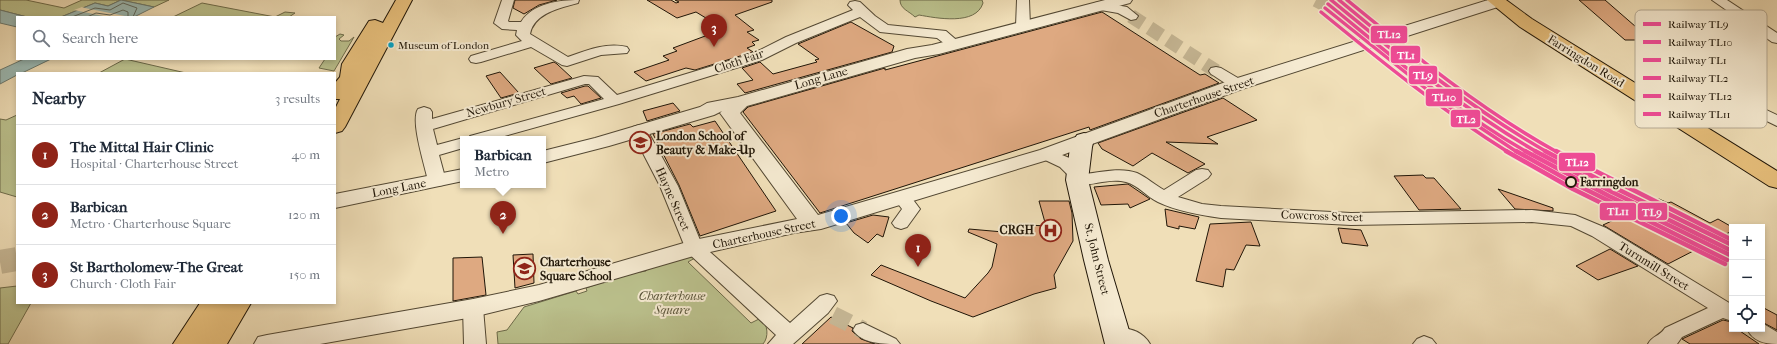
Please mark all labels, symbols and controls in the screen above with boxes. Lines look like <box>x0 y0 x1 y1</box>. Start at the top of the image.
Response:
legend <box>1635 10 1767 128</box>
pin: 3 <box>701 14 727 47</box>
search box <box>16 16 336 60</box>
text: Railway TL9 <box>1668 18 1729 31</box>
line badge: TL12 <box>1370 25 1408 44</box>
icon: search <box>30 27 52 49</box>
text: TL12 <box>1376 28 1401 41</box>
text: Search here <box>62 29 138 47</box>
street label: Farringdon Road <box>1545 32 1627 90</box>
text: Railway TL10 <box>1668 36 1733 49</box>
place label: Museum of London <box>398 39 490 52</box>
marker: Museum of London <box>386 40 396 50</box>
line badge: TL1 <box>1390 45 1421 64</box>
street label: Cloth Fair <box>712 46 766 76</box>
text: TL1 <box>1396 49 1415 62</box>
text: Railway TL1 <box>1668 54 1727 67</box>
street label: Long Lane <box>793 64 849 92</box>
line badge: TL9 <box>1408 65 1438 85</box>
text: TL9 <box>1412 69 1433 82</box>
text: Railway TL2 <box>1668 72 1729 85</box>
street label: Charterhouse Street <box>1152 73 1257 121</box>
street label: Newbury Street <box>464 84 548 120</box>
text: Nearby <box>32 88 86 108</box>
line badge: TL10 <box>1425 88 1463 107</box>
text: Railway TL12 <box>1668 90 1733 103</box>
text: 3 results <box>275 91 320 106</box>
text: TL10 <box>1431 91 1456 104</box>
text: Railway TL11 <box>1668 108 1731 121</box>
line badge: TL2 <box>1450 109 1481 128</box>
text: TL2 <box>1455 113 1476 126</box>
place label: London School of Beauty & Make-Up <box>656 129 756 158</box>
school or university icon: London School of Beauty & Make-Up <box>627 130 653 156</box>
popup <box>460 136 546 188</box>
text: The Mittal Hair Clinic <box>70 138 214 156</box>
text: Barbican <box>474 146 532 164</box>
text: 1 <box>43 147 47 162</box>
text: 40 m <box>292 147 320 162</box>
line badge: TL12 <box>1558 152 1596 172</box>
text: Hospital · Charterhouse Street <box>70 156 238 171</box>
text: TL12 <box>1564 156 1589 169</box>
text: Metro <box>474 164 509 179</box>
street label: Hayne Street <box>653 165 694 234</box>
place label: Farringdon <box>1579 175 1640 190</box>
street label: Long Lane <box>371 176 427 200</box>
marker: Farringdon <box>1565 176 1577 188</box>
text: Barbican <box>70 198 127 216</box>
pin: 2 <box>490 201 516 234</box>
line badge: TL11 <box>1599 202 1637 221</box>
line badge: TL9 <box>1637 202 1668 221</box>
text: TL11 <box>1606 205 1629 218</box>
your location <box>831 206 851 226</box>
text: TL9 <box>1641 206 1662 219</box>
text: 2 <box>42 207 48 222</box>
text: 120 m <box>288 207 320 222</box>
street label: Cowcross Street <box>1281 208 1364 224</box>
text: Metro · Charterhouse Square <box>70 216 231 231</box>
street label: Charterhouse Street <box>711 216 817 252</box>
hospital icon: CRGH <box>1037 217 1063 243</box>
street label: St. John Street <box>1081 222 1113 297</box>
place label: CRGH <box>1000 223 1034 237</box>
map controls <box>1729 224 1765 332</box>
button: + <box>1729 224 1765 260</box>
pin: 1 <box>905 234 931 267</box>
street label: Turnmill Street <box>1616 239 1693 294</box>
place label: Charterhouse Square School <box>540 255 613 284</box>
school or university icon: Charterhouse Square School <box>511 256 537 282</box>
text: St Bartholomew-The Great <box>70 258 243 276</box>
button: − <box>1729 260 1765 296</box>
text: 3 <box>42 267 48 282</box>
text: 150 m <box>289 267 320 282</box>
text: Church · Cloth Fair <box>70 276 176 291</box>
park label: Charterhouse Square <box>639 289 706 317</box>
button: locate <box>1729 296 1765 332</box>

